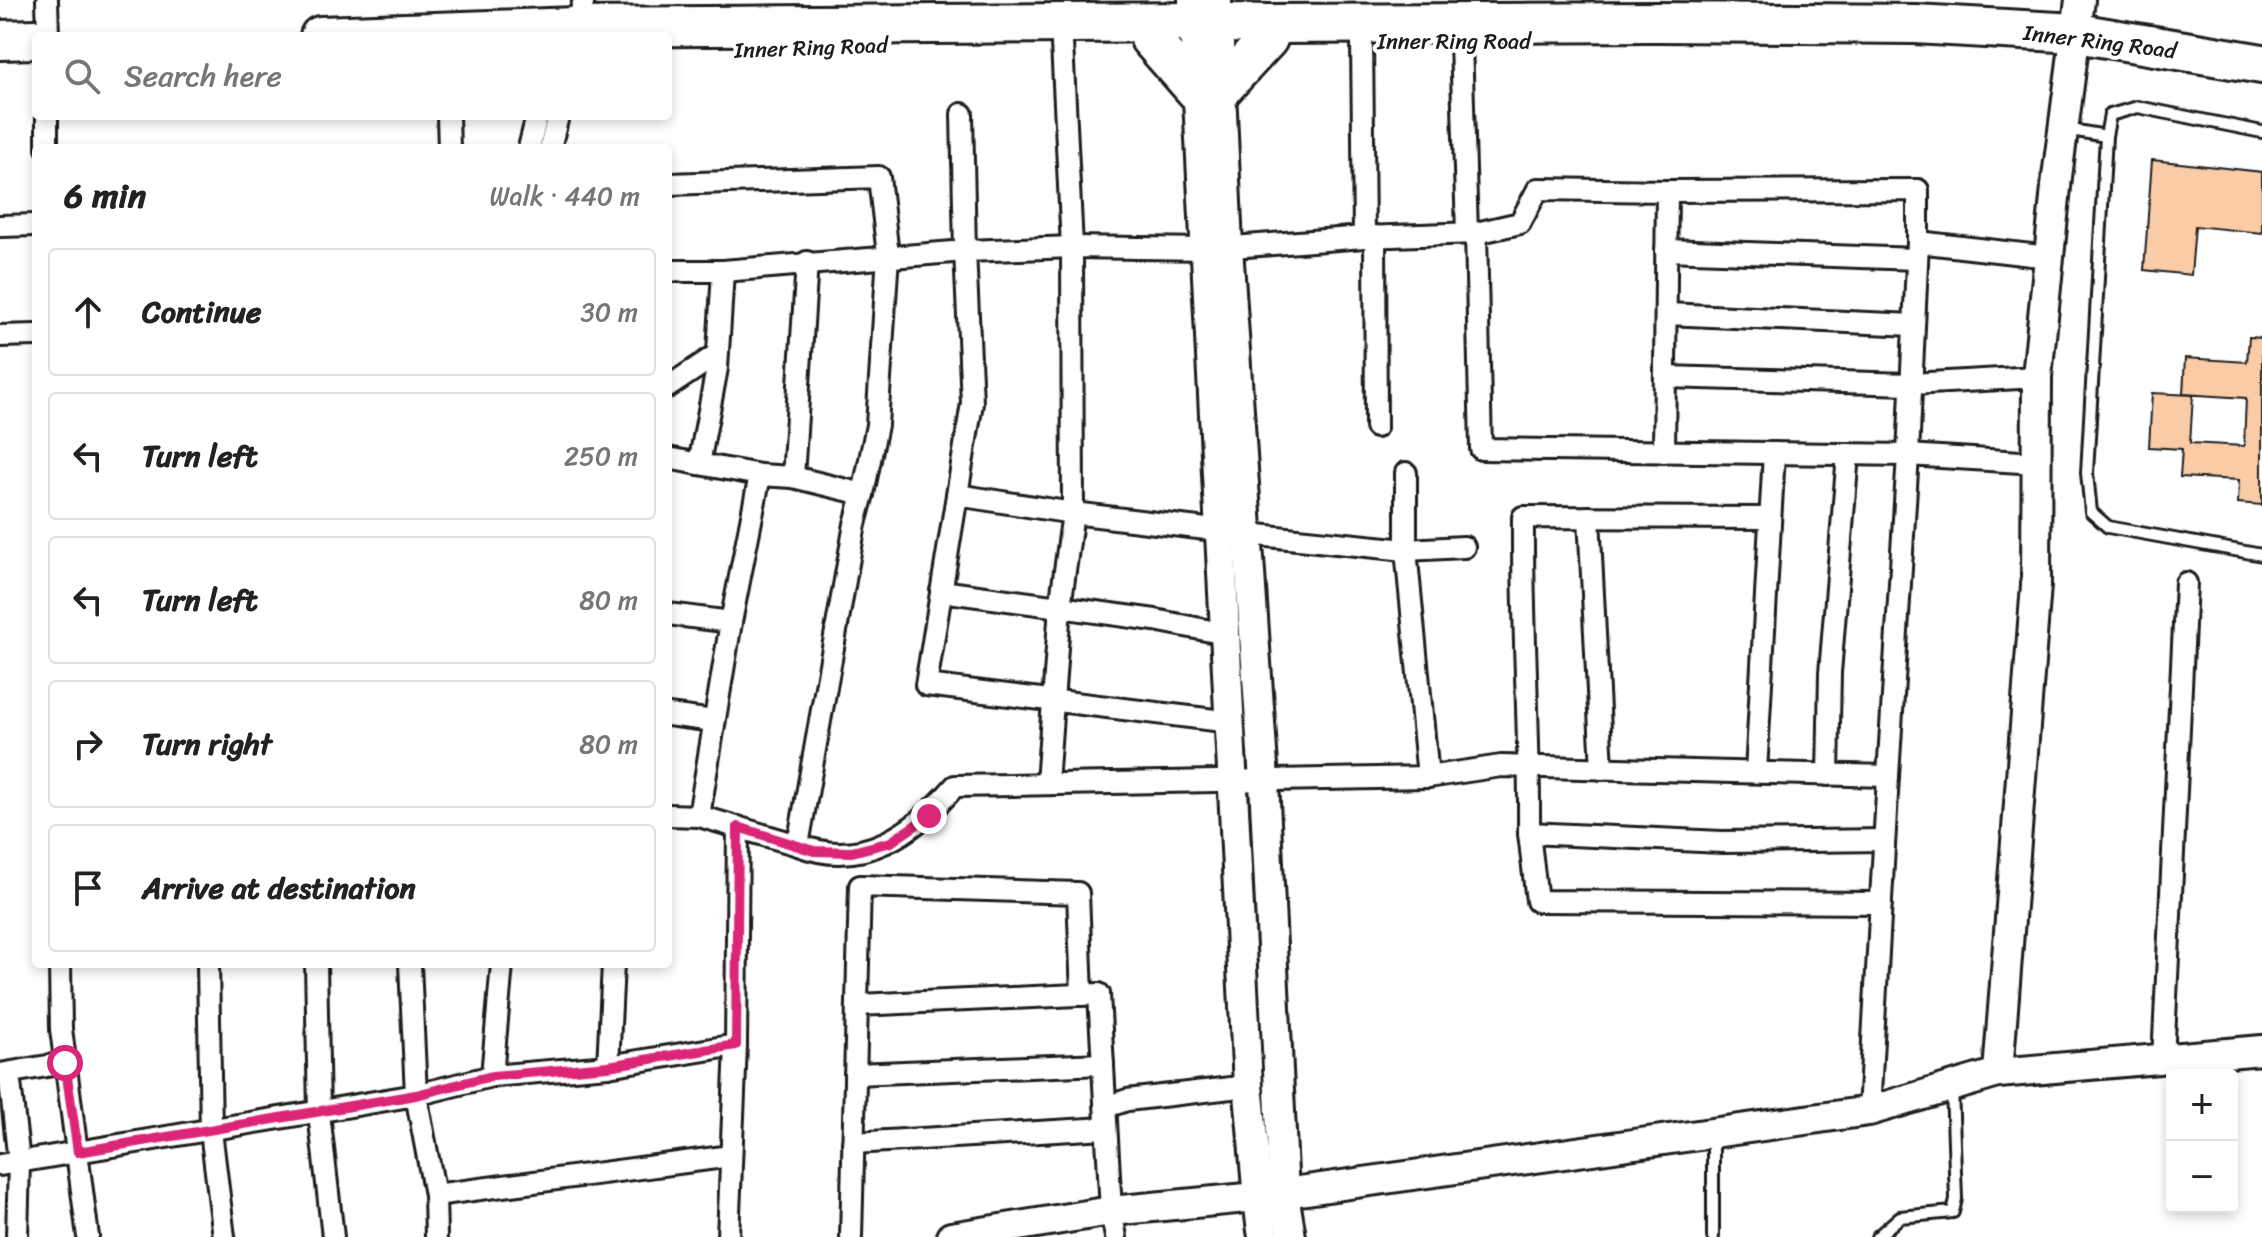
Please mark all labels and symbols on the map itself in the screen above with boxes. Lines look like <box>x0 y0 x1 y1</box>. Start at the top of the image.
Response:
street label: Inner Ring Road <box>2020 13 2180 70</box>
street label: Inner Ring Road <box>1376 22 1532 61</box>
street label: Inner Ring Road <box>733 25 890 70</box>
route end <box>911 798 947 834</box>
route start <box>47 1045 83 1081</box>

